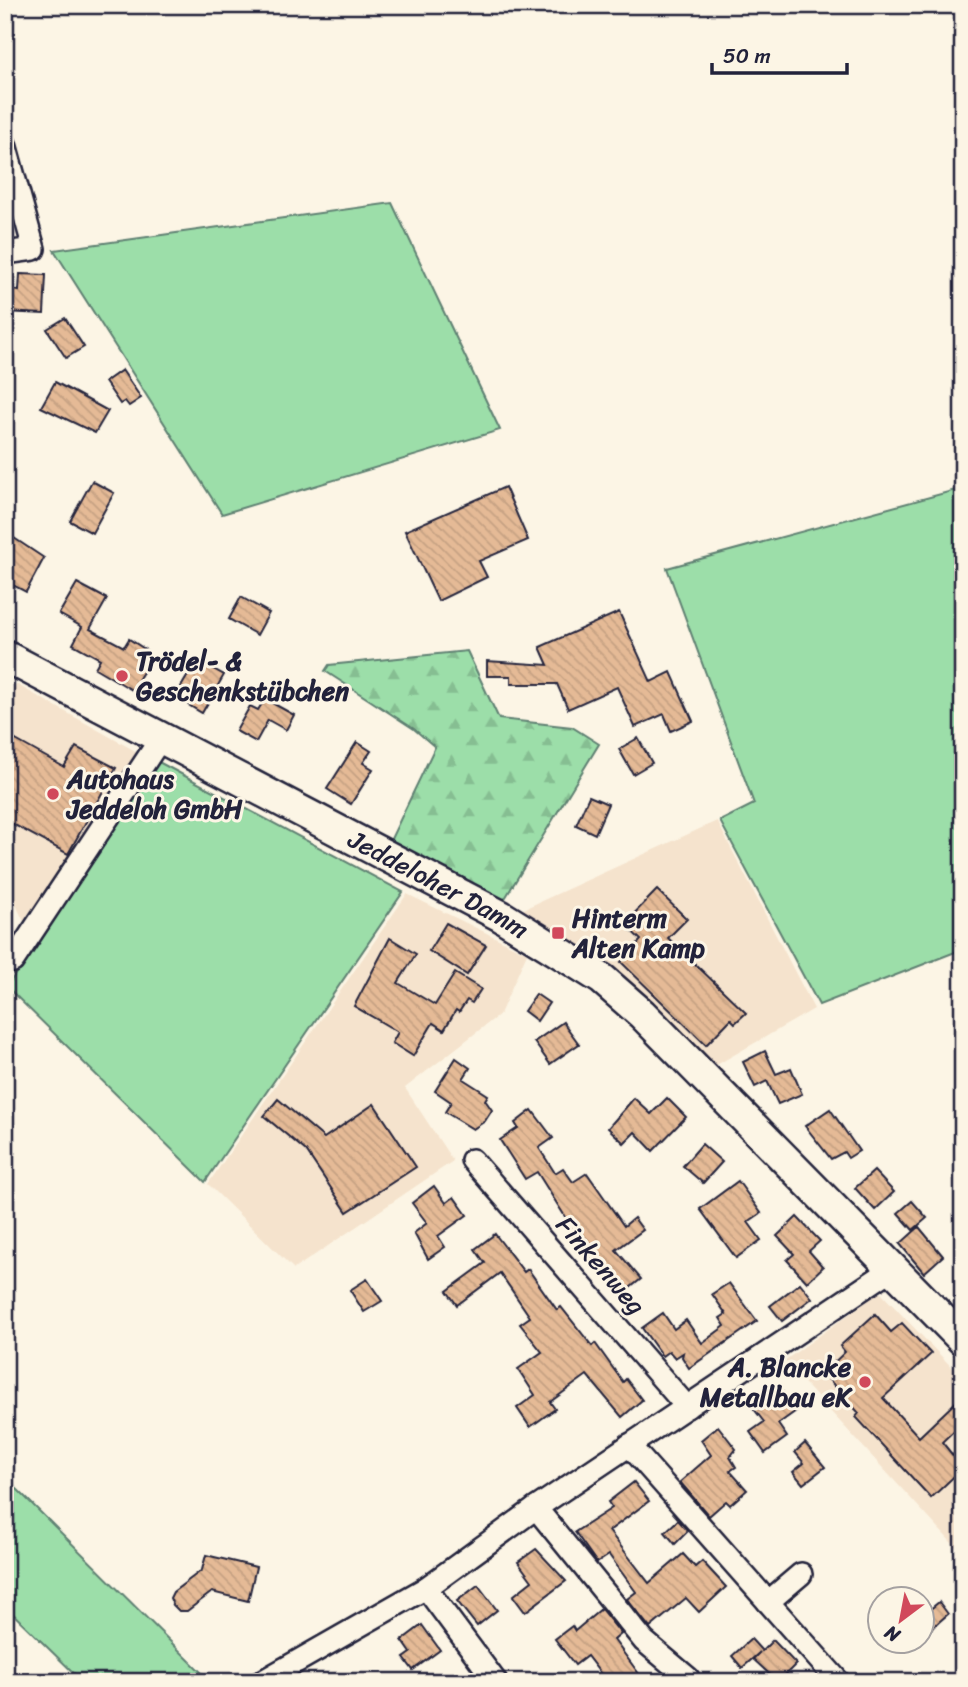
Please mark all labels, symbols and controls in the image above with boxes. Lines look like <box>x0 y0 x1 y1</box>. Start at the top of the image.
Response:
scale bar <box>712 32 847 76</box>
text: 50 m <box>723 37 771 75</box>
place label: Trödel- & Geschenkstübchen <box>136 638 349 714</box>
marker: Trödel- & Geschenkstübchen <box>114 668 130 684</box>
place label: Autohaus Jeddeloh GmbH <box>65 756 243 832</box>
marker: Autohaus Jeddeloh GmbH <box>45 786 61 802</box>
street label: Jeddeloher Damm <box>339 816 538 951</box>
place label: Hinterm Alten Kamp <box>571 895 705 971</box>
marker: Hinterm Alten Kamp <box>550 925 566 941</box>
street label: Finkenweg <box>544 1205 658 1325</box>
place label: A. Blancke Metallbau eK <box>699 1344 853 1420</box>
marker: A. Blancke Metallbau eK <box>857 1374 873 1390</box>
north arrow <box>866 1586 936 1656</box>
text: N <box>877 1616 907 1652</box>

